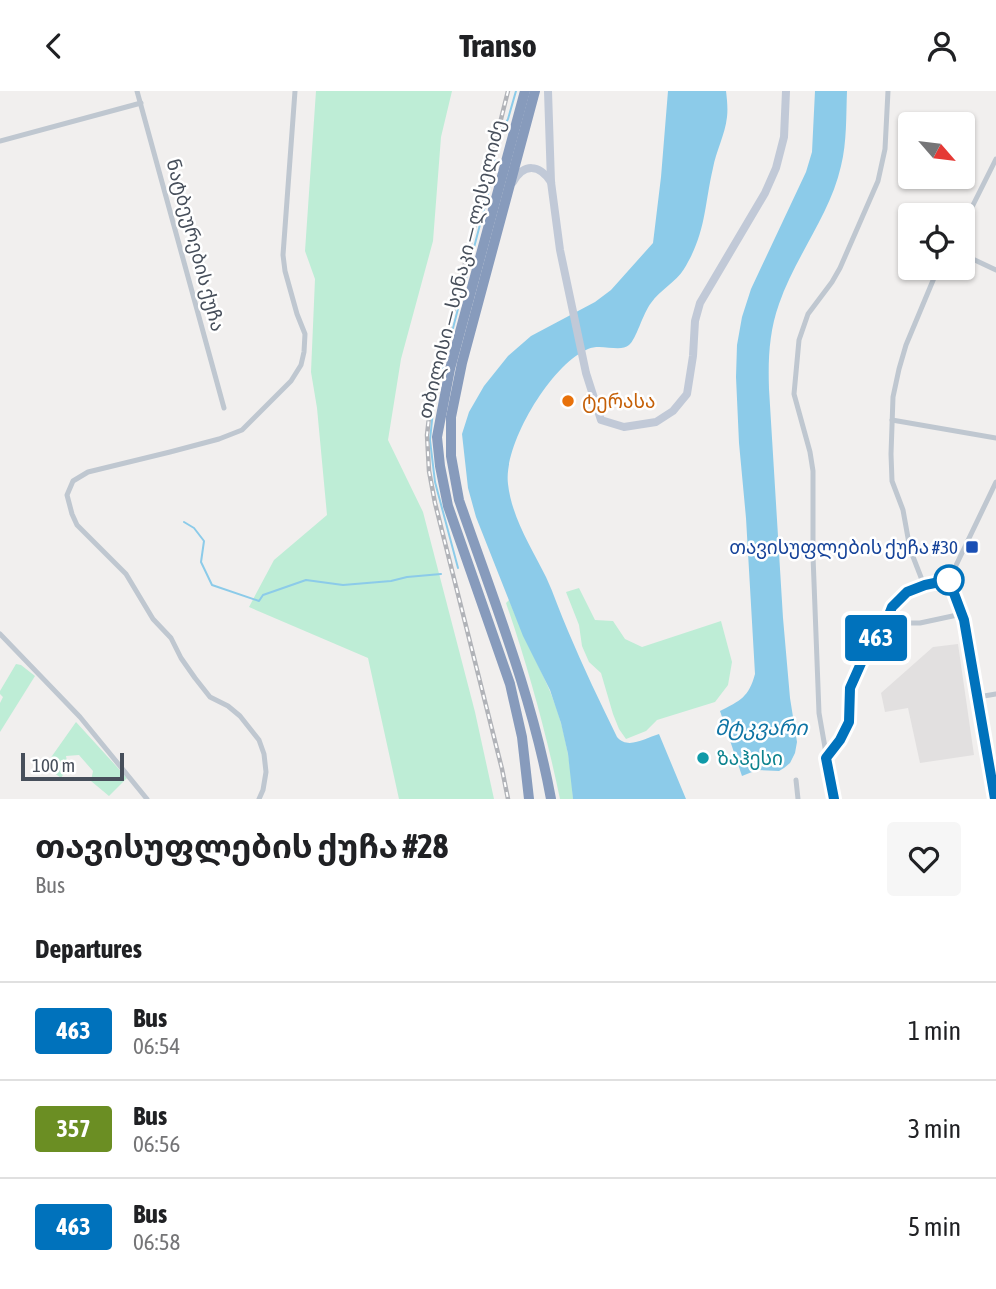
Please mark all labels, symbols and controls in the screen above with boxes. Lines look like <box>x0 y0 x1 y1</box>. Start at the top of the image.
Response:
icon: back <box>35 27 73 65</box>
text: Transo <box>459 27 537 64</box>
icon: person <box>923 27 961 65</box>
north arrow <box>898 112 975 189</box>
map controls <box>898 112 975 280</box>
street label: თბილისი — სენაკი — ლესელიძე <box>413 117 511 421</box>
street label: ნატბეურების ქუჩა <box>161 156 230 334</box>
button: locate <box>898 203 975 280</box>
place label: ტერასა <box>582 390 655 413</box>
marker: ტერასა <box>560 393 576 409</box>
place label: თავისუფლების ქუჩა #30 <box>729 536 958 560</box>
marker: თავისუფლების ქუჩა #30 <box>964 539 980 555</box>
unlabelled marker <box>934 565 964 595</box>
line badge: 463 <box>836 615 916 661</box>
text: 463 <box>859 624 893 651</box>
water label: მტკვარი <box>715 715 808 741</box>
place label: ზაჰესი <box>717 747 783 770</box>
scale bar <box>21 750 124 782</box>
marker: ზაჰესი <box>695 750 711 766</box>
text: 100 m <box>32 754 75 776</box>
button: heart <box>887 822 961 896</box>
text: თავისუფლების ქუჩა #28 <box>35 827 448 865</box>
text: Bus <box>35 872 65 898</box>
text: Departures <box>35 934 142 964</box>
text: Bus <box>133 1003 167 1033</box>
text: 1 min <box>908 1016 961 1046</box>
text: 463 <box>57 1017 90 1044</box>
text: 06:54 <box>133 1033 180 1059</box>
text: Bus <box>133 1101 167 1131</box>
text: 3 min <box>908 1114 961 1144</box>
text: 357 <box>57 1115 90 1142</box>
text: 06:56 <box>133 1131 180 1157</box>
text: Bus <box>133 1199 167 1229</box>
text: 5 min <box>908 1212 961 1242</box>
text: 463 <box>57 1213 90 1240</box>
text: 06:58 <box>133 1229 180 1255</box>

